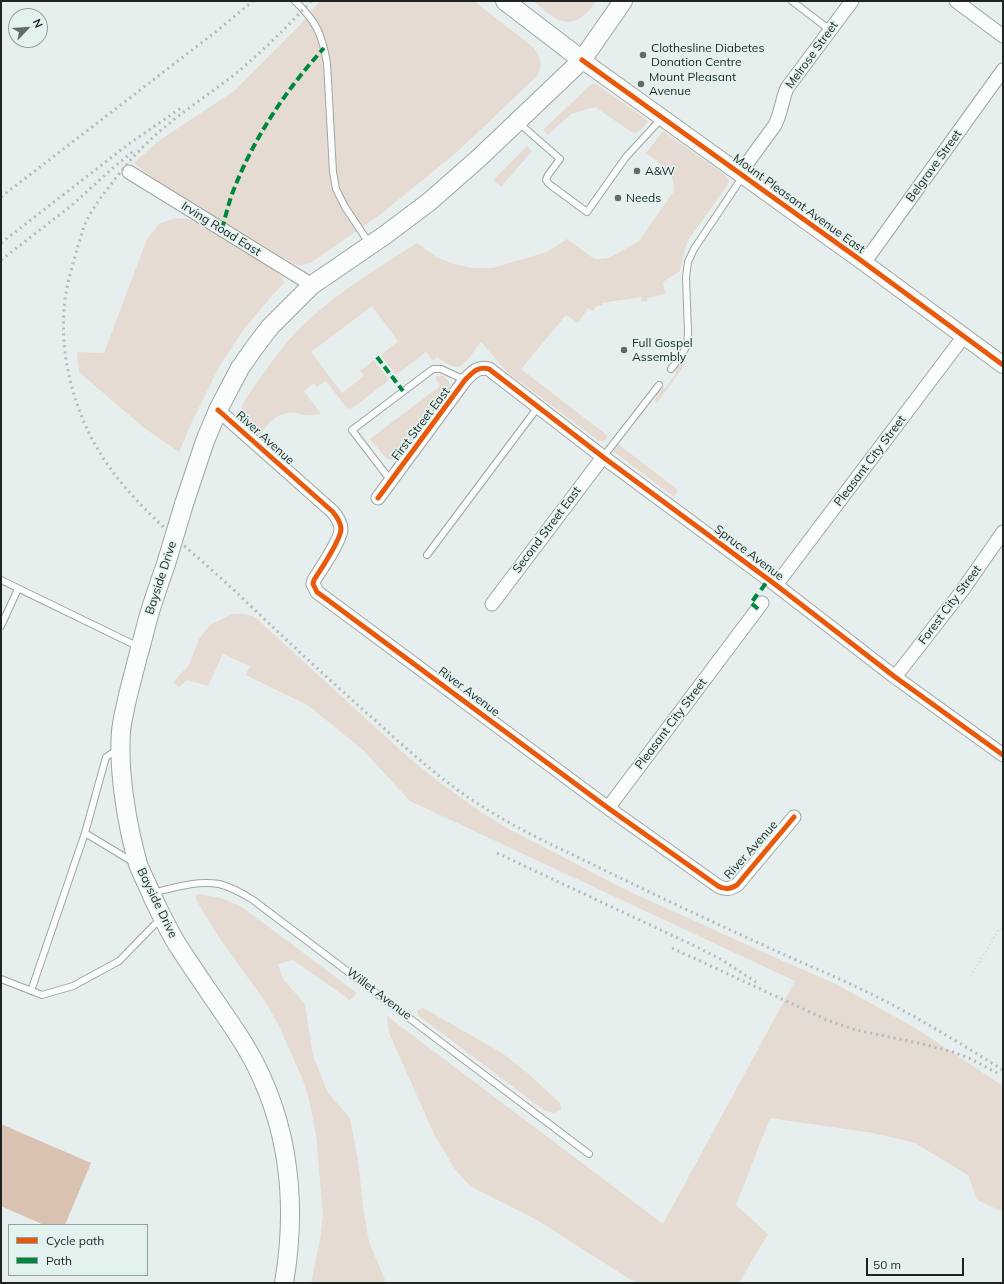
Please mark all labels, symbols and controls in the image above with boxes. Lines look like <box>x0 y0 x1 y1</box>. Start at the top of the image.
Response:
north arrow <box>8 8 48 48</box>
text: N <box>30 17 46 30</box>
street label: Melrose Street <box>783 19 841 91</box>
place label: Clothesline Diabetes Donation Centre <box>651 41 764 69</box>
marker: Clothesline Diabetes Donation Centre <box>638 50 648 60</box>
place label: Mount Pleasant Avenue <box>649 70 736 98</box>
marker: Mount Pleasant Avenue <box>636 79 646 89</box>
street label: Belgrave Street <box>903 127 965 205</box>
street label: Mount Pleasant Avenue East <box>730 151 868 257</box>
place label: A&W <box>645 164 675 178</box>
marker: A&W <box>632 166 642 176</box>
place label: Needs <box>626 191 661 205</box>
marker: Needs <box>613 193 623 203</box>
street label: Irving Road East <box>178 199 264 259</box>
place label: Full Gospel Assembly <box>632 336 693 364</box>
marker: Full Gospel Assembly <box>619 345 629 355</box>
street label: First Street East <box>389 385 453 463</box>
street label: River Avenue <box>233 408 297 468</box>
street label: Pleasant City Street <box>831 413 909 509</box>
street label: Second Street East <box>510 484 584 576</box>
street label: Spruce Avenue <box>711 522 787 584</box>
street label: Bayside Drive <box>142 540 180 616</box>
street label: Forest City Street <box>916 563 984 647</box>
street label: River Avenue <box>435 664 503 720</box>
street label: Pleasant City Street <box>632 676 710 772</box>
street label: River Avenue <box>721 818 781 882</box>
street label: Bayside Drive <box>134 866 180 940</box>
street label: Willet Avenue <box>344 965 414 1023</box>
legend <box>8 1224 148 1276</box>
text: Cycle path <box>46 1233 104 1248</box>
scale bar <box>868 1250 966 1276</box>
text: Path <box>46 1253 72 1268</box>
text: 50 m <box>873 1257 901 1272</box>

